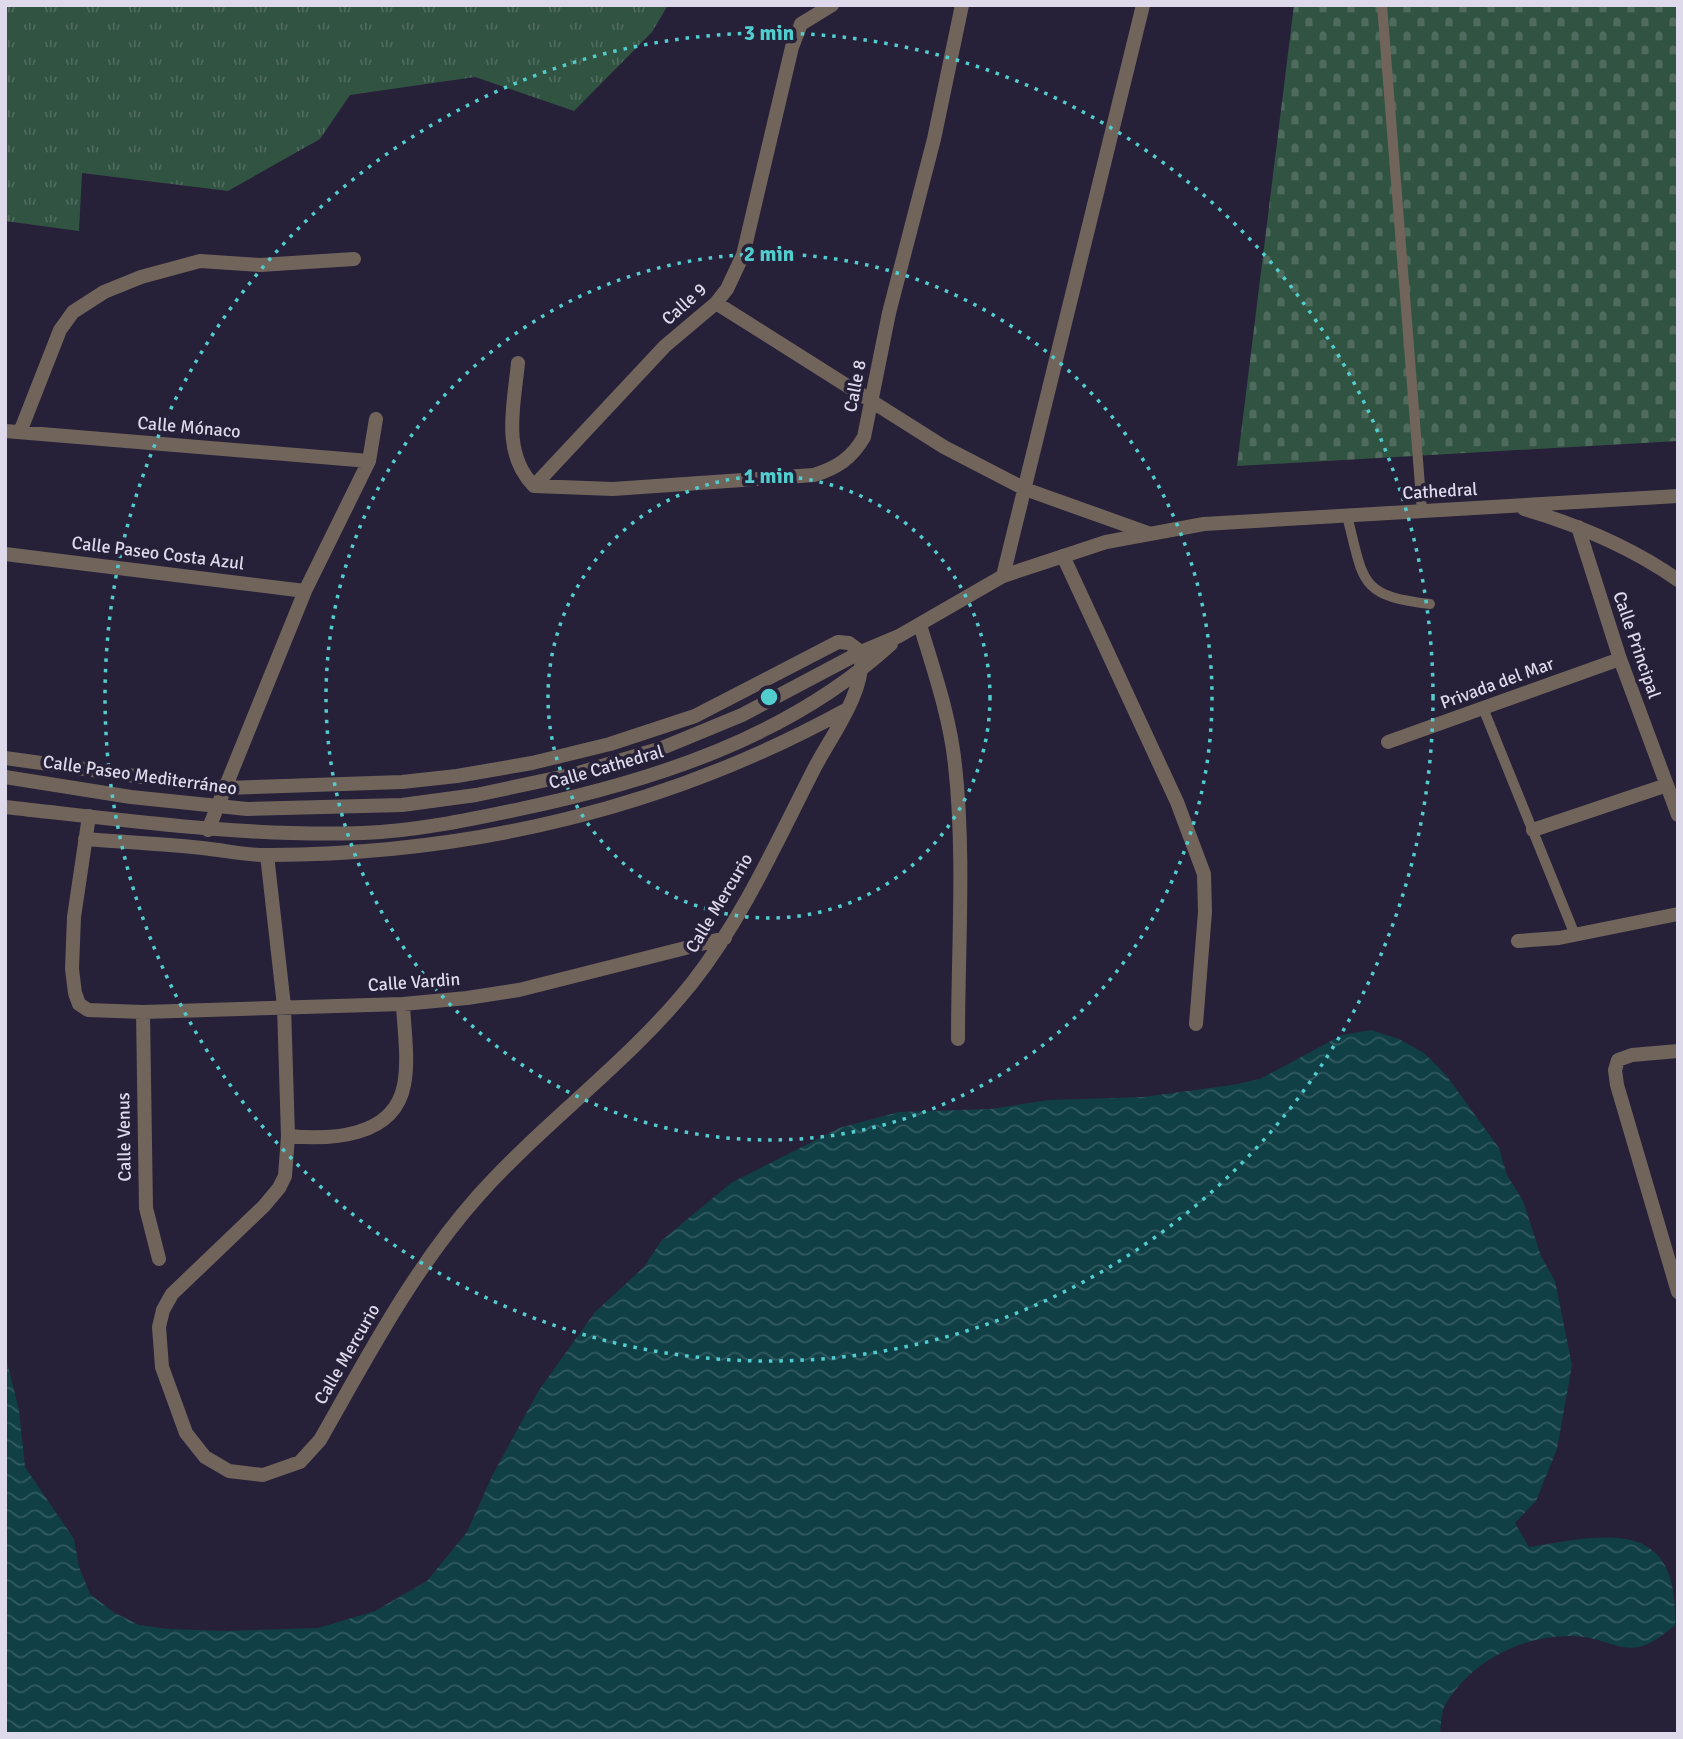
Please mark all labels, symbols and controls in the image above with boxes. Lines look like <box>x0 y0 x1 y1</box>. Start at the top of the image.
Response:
text: 3 min <box>744 20 794 46</box>
text: 2 min <box>744 241 794 267</box>
street label: Calle 9 <box>657 278 711 330</box>
street label: Calle 8 <box>839 358 871 414</box>
street label: Calle Mónaco <box>136 412 242 442</box>
text: 1 min <box>744 463 794 489</box>
street label: Cathedral <box>1402 478 1478 504</box>
street label: Calle Paseo Costa Azul <box>70 531 246 575</box>
street label: Calle Principal <box>1608 588 1666 702</box>
street label: Privada del Mar <box>1437 652 1557 714</box>
centre of rings <box>757 685 781 709</box>
street label: Calle Cathedral <box>546 740 666 794</box>
street label: Calle Paseo Mediterráneo <box>42 750 238 800</box>
street label: Calle Mercurio <box>681 849 757 957</box>
street label: Calle Vardin <box>367 968 461 996</box>
street label: Calle Venus <box>112 1092 136 1182</box>
street label: Calle Mercurio <box>309 1300 385 1408</box>

